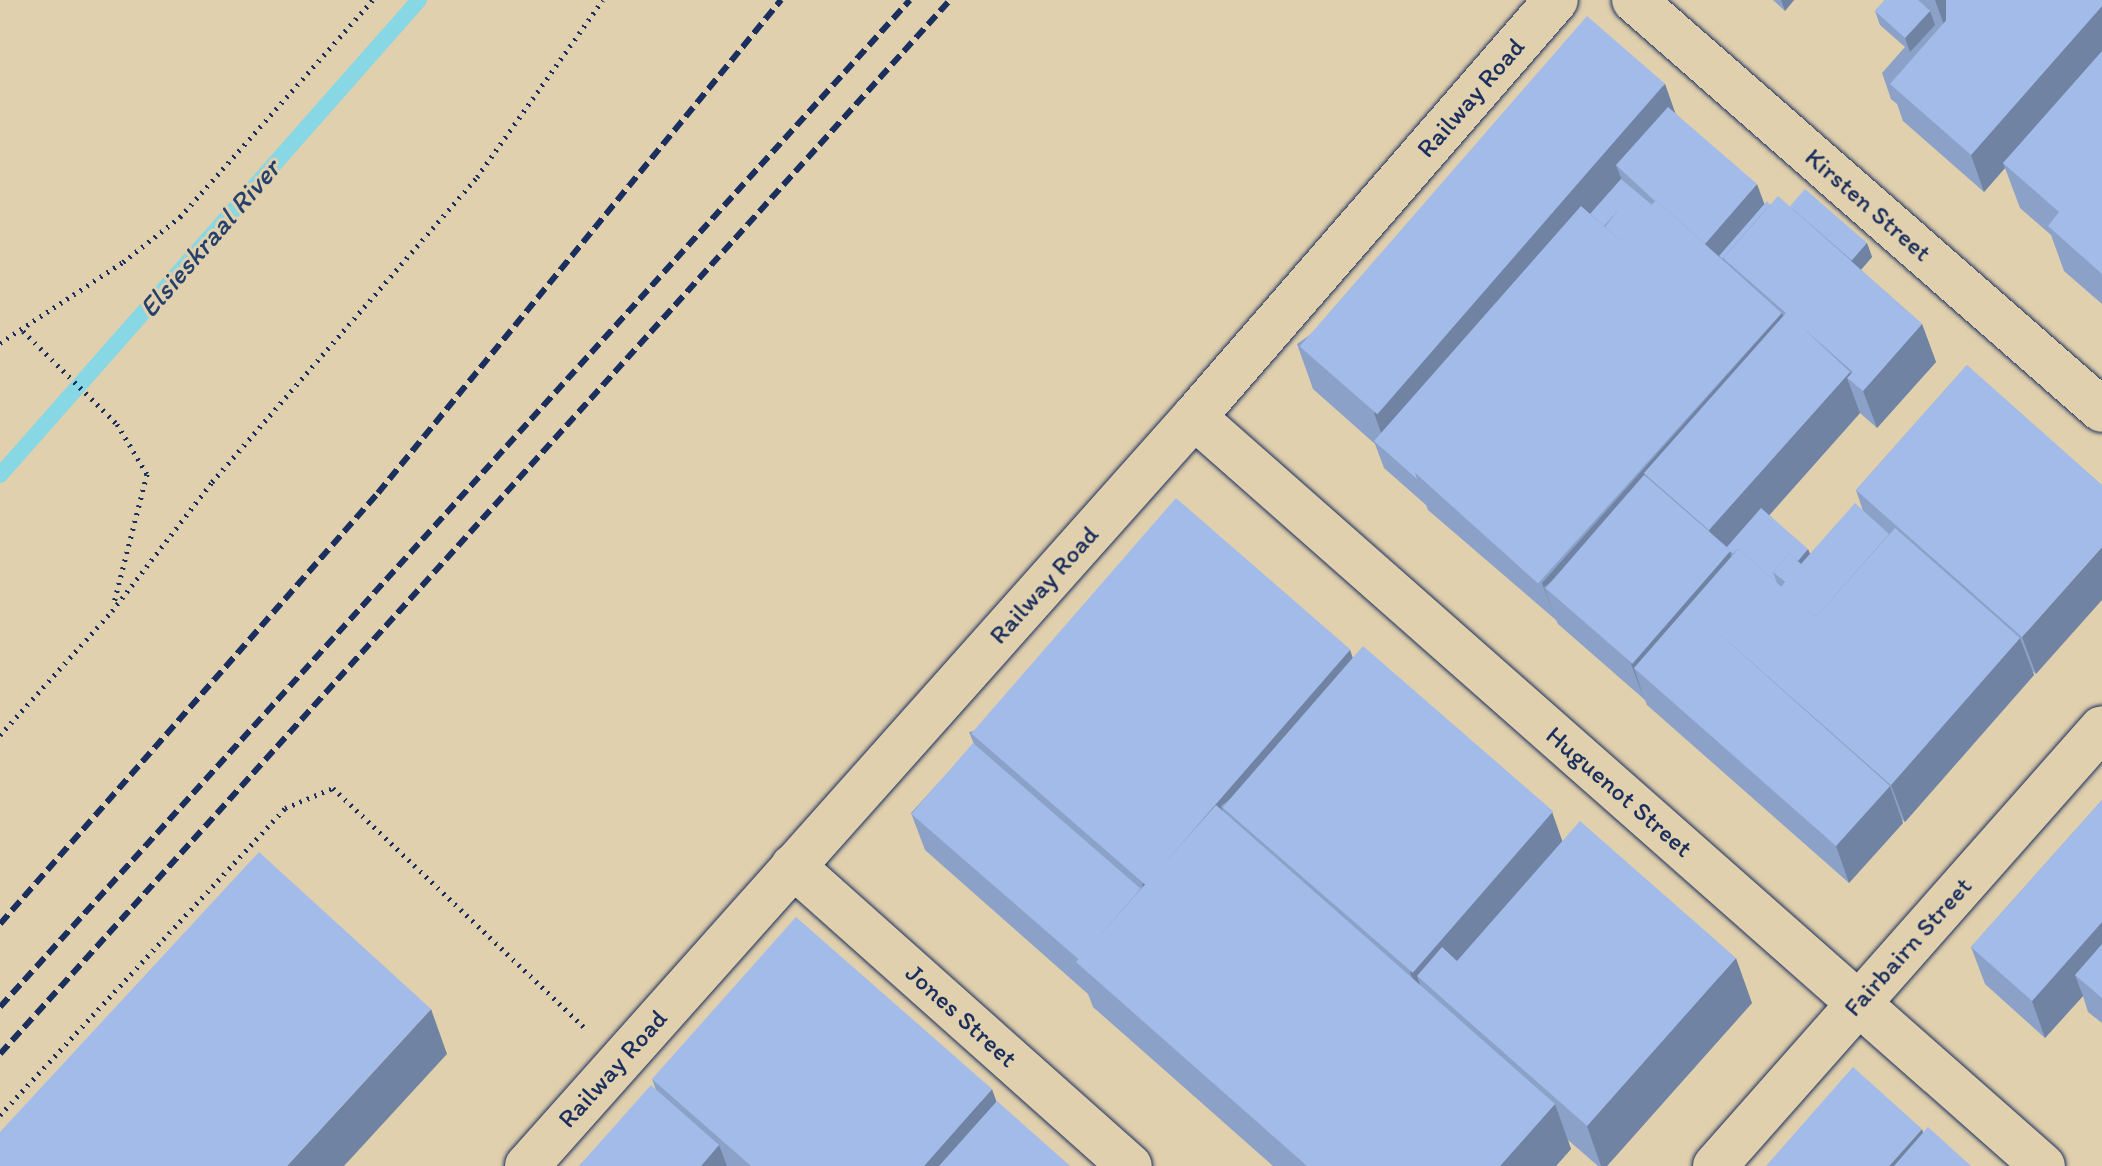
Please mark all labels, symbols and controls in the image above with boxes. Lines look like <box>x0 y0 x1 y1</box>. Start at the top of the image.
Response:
street label: Railway Road <box>1410 32 1532 164</box>
street label: Kirsten Street <box>1799 142 1937 268</box>
water label: Elsieskraal River <box>131 152 287 324</box>
street label: Railway Road <box>983 519 1105 651</box>
street label: Huguenot Street <box>1539 720 1699 864</box>
street label: Fairbairn Street <box>1837 871 1979 1023</box>
street label: Jones Street <box>899 958 1023 1074</box>
street label: Railway Road <box>552 1003 674 1135</box>

